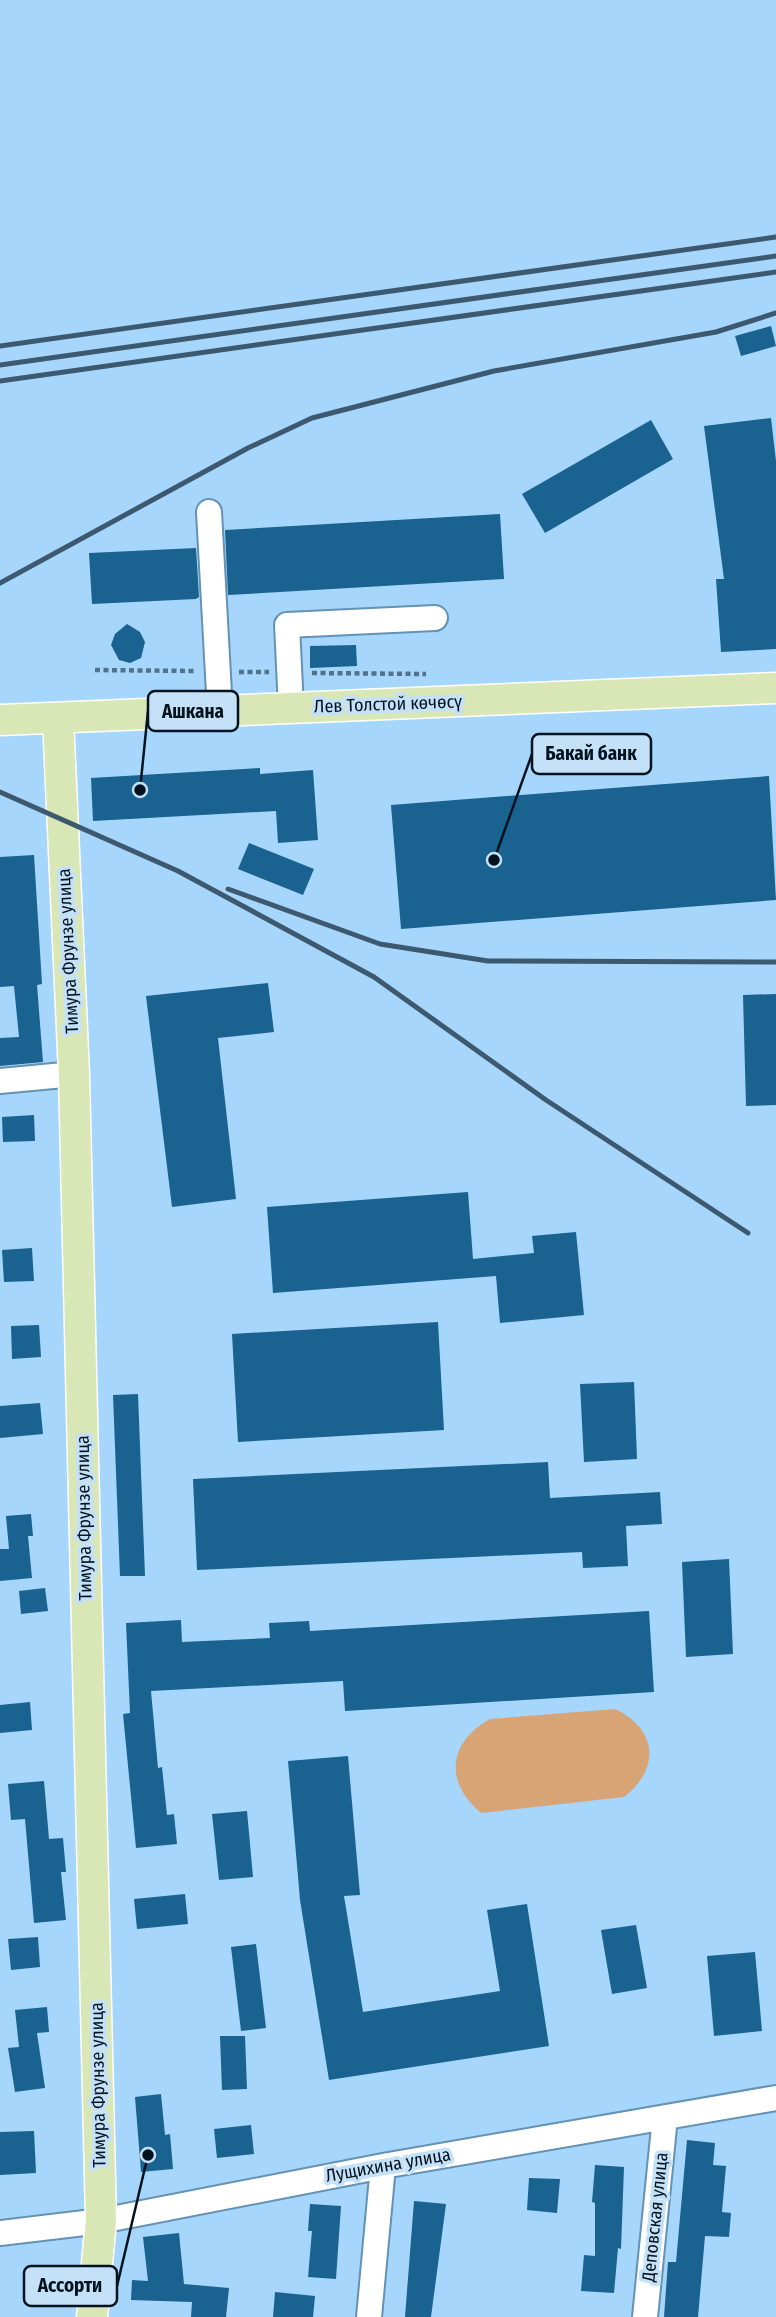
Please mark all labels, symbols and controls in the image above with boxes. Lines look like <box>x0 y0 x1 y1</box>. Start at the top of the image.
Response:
street label: Лев Толстой көчөсү <box>313 690 463 718</box>
callout: Ашкана <box>148 691 238 731</box>
text: Ашкана <box>161 700 224 723</box>
callout: Бакай банк <box>532 734 651 774</box>
text: Бакай банк <box>545 742 637 765</box>
street label: Тимура Фрунзе улица <box>53 868 83 1034</box>
street label: Тимура Фрунзе улица <box>72 1435 96 1601</box>
street label: Тимура Фрунзе улица <box>86 2002 110 2168</box>
street label: Лущихина улица <box>324 2143 452 2187</box>
street label: Деповская улица <box>637 2151 673 2284</box>
callout: Ассорти <box>24 2266 117 2306</box>
text: Ассорти <box>37 2274 102 2297</box>

